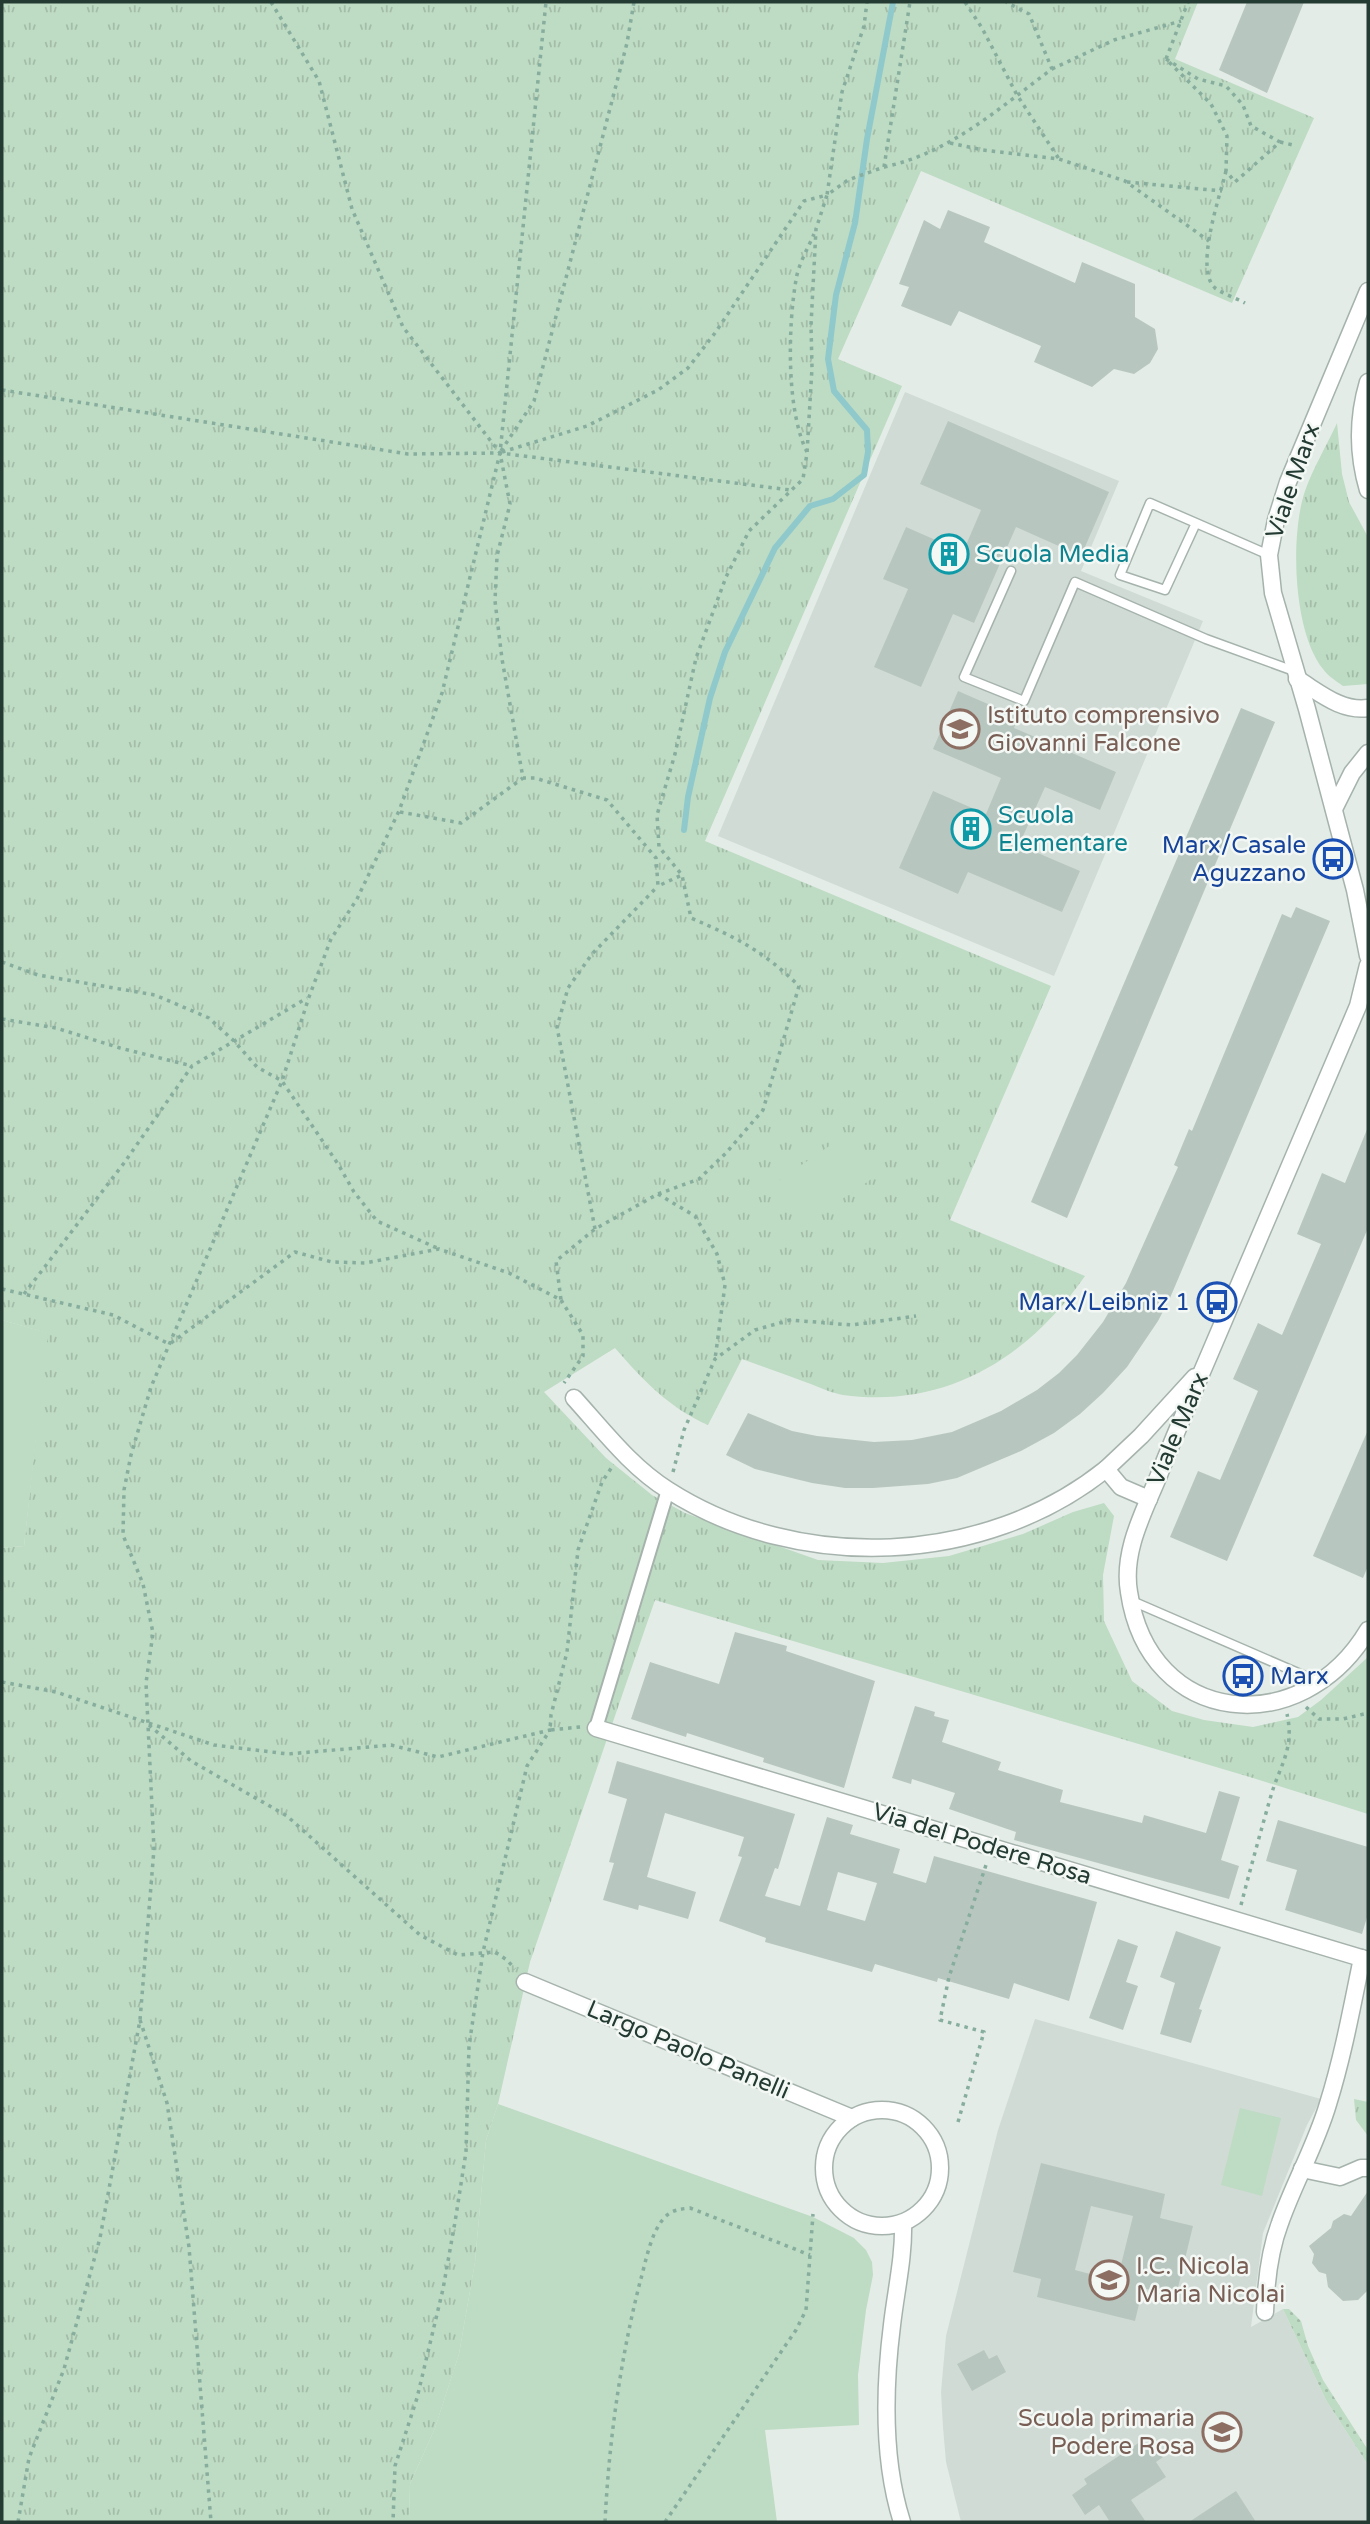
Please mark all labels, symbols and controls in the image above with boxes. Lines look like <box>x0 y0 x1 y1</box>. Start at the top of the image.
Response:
street label: Viale Marx <box>1260 419 1326 543</box>
building icon: Scuola Media <box>928 533 970 575</box>
place label: Scuola Media <box>976 540 1130 569</box>
place label: Istituto comprensivo Giovanni Falcone <box>987 701 1220 758</box>
school or university icon: Istituto comprensivo Giovanni Falcone <box>939 708 981 750</box>
place label: Scuola Elementare <box>998 801 1128 858</box>
building icon: Scuola Elementare <box>950 808 992 850</box>
place label: Marx/Casale Aguzzano <box>1162 831 1306 888</box>
bus stop icon: Marx/Casale Aguzzano <box>1312 838 1354 880</box>
bus stop icon: Marx/Leibniz 1 <box>1196 1281 1238 1323</box>
place label: Marx/Leibniz 1 <box>1018 1288 1190 1317</box>
street label: Viale Marx <box>1141 1368 1215 1490</box>
bus stop icon: Marx <box>1222 1655 1264 1697</box>
place label: Marx <box>1270 1662 1329 1691</box>
street label: Via del Podere Rosa <box>869 1797 1095 1891</box>
street label: Largo Paolo Panelli <box>582 1994 794 2106</box>
place label: I.C. Nicola Maria Nicolai <box>1136 2252 1285 2309</box>
school or university icon: I.C. Nicola Maria Nicolai <box>1088 2259 1130 2301</box>
place label: Scuola primaria Podere Rosa <box>1018 2404 1195 2461</box>
school or university icon: Scuola primaria Podere Rosa <box>1201 2411 1243 2453</box>

